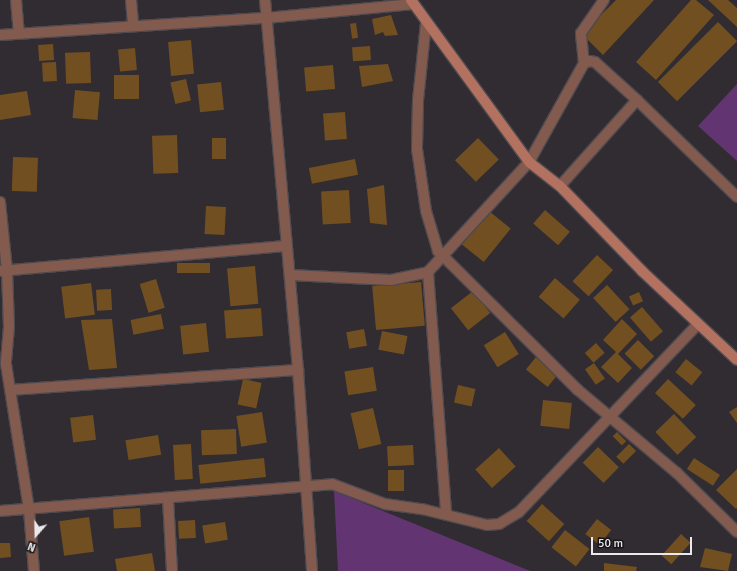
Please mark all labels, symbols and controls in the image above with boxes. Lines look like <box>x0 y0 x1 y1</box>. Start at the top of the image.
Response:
north arrow <box>16 515 56 555</box>
scale bar <box>593 529 694 555</box>
text: 50 m <box>598 536 623 551</box>
text: N <box>26 539 38 554</box>

